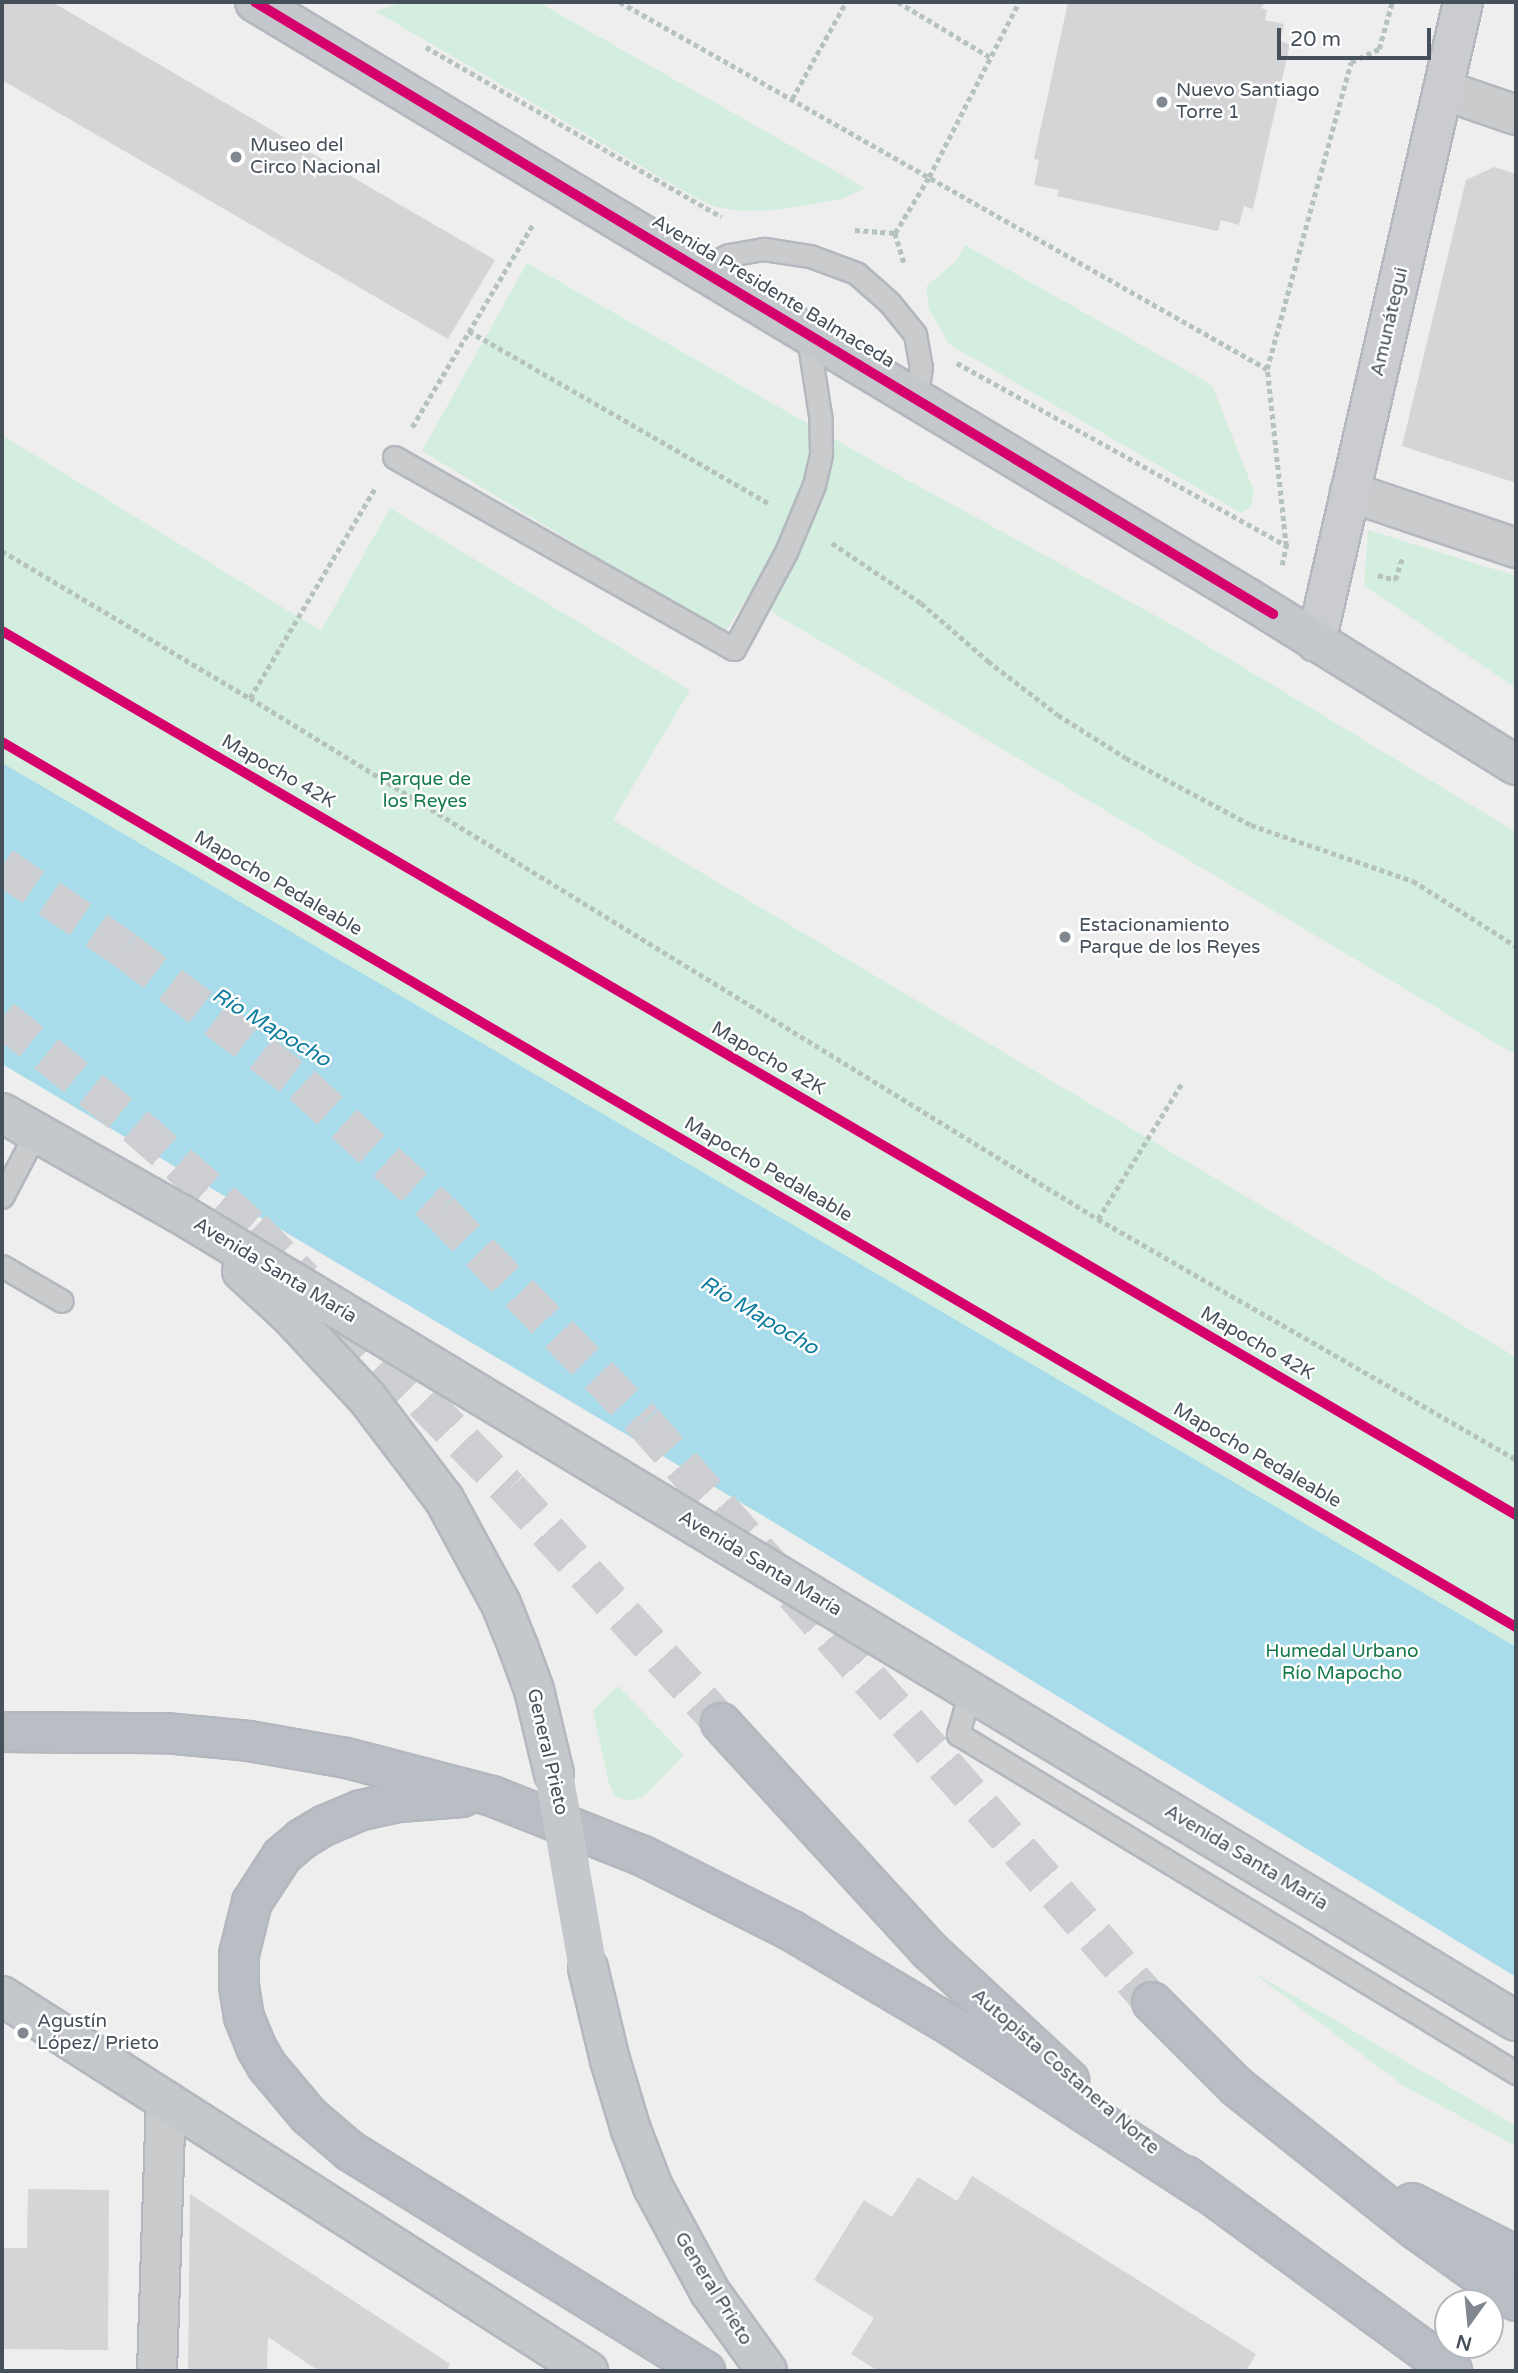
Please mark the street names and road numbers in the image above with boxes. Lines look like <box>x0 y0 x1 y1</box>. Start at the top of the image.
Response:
street label: Avenida Presidente Balmaceda <box>647 210 899 374</box>
street label: Amunátegui <box>1366 265 1414 379</box>
street label: Mapocho 42K <box>217 730 339 814</box>
street label: Mapocho Pedaleable <box>190 827 366 941</box>
street label: Mapocho 42K <box>707 1017 829 1101</box>
street label: Mapocho Pedaleable <box>680 1113 856 1227</box>
street label: Avenida Santa María <box>189 1213 361 1329</box>
street label: Mapocho 42K <box>1196 1302 1318 1386</box>
street label: Mapocho Pedaleable <box>1169 1399 1345 1513</box>
street label: Avenida Santa María <box>674 1506 846 1622</box>
street label: General Prieto <box>521 1687 573 1817</box>
street label: Avenida Santa María <box>1160 1800 1332 1916</box>
street label: Autopista Costanera Norte <box>967 1984 1163 2160</box>
street label: General Prieto <box>669 2228 757 2350</box>

